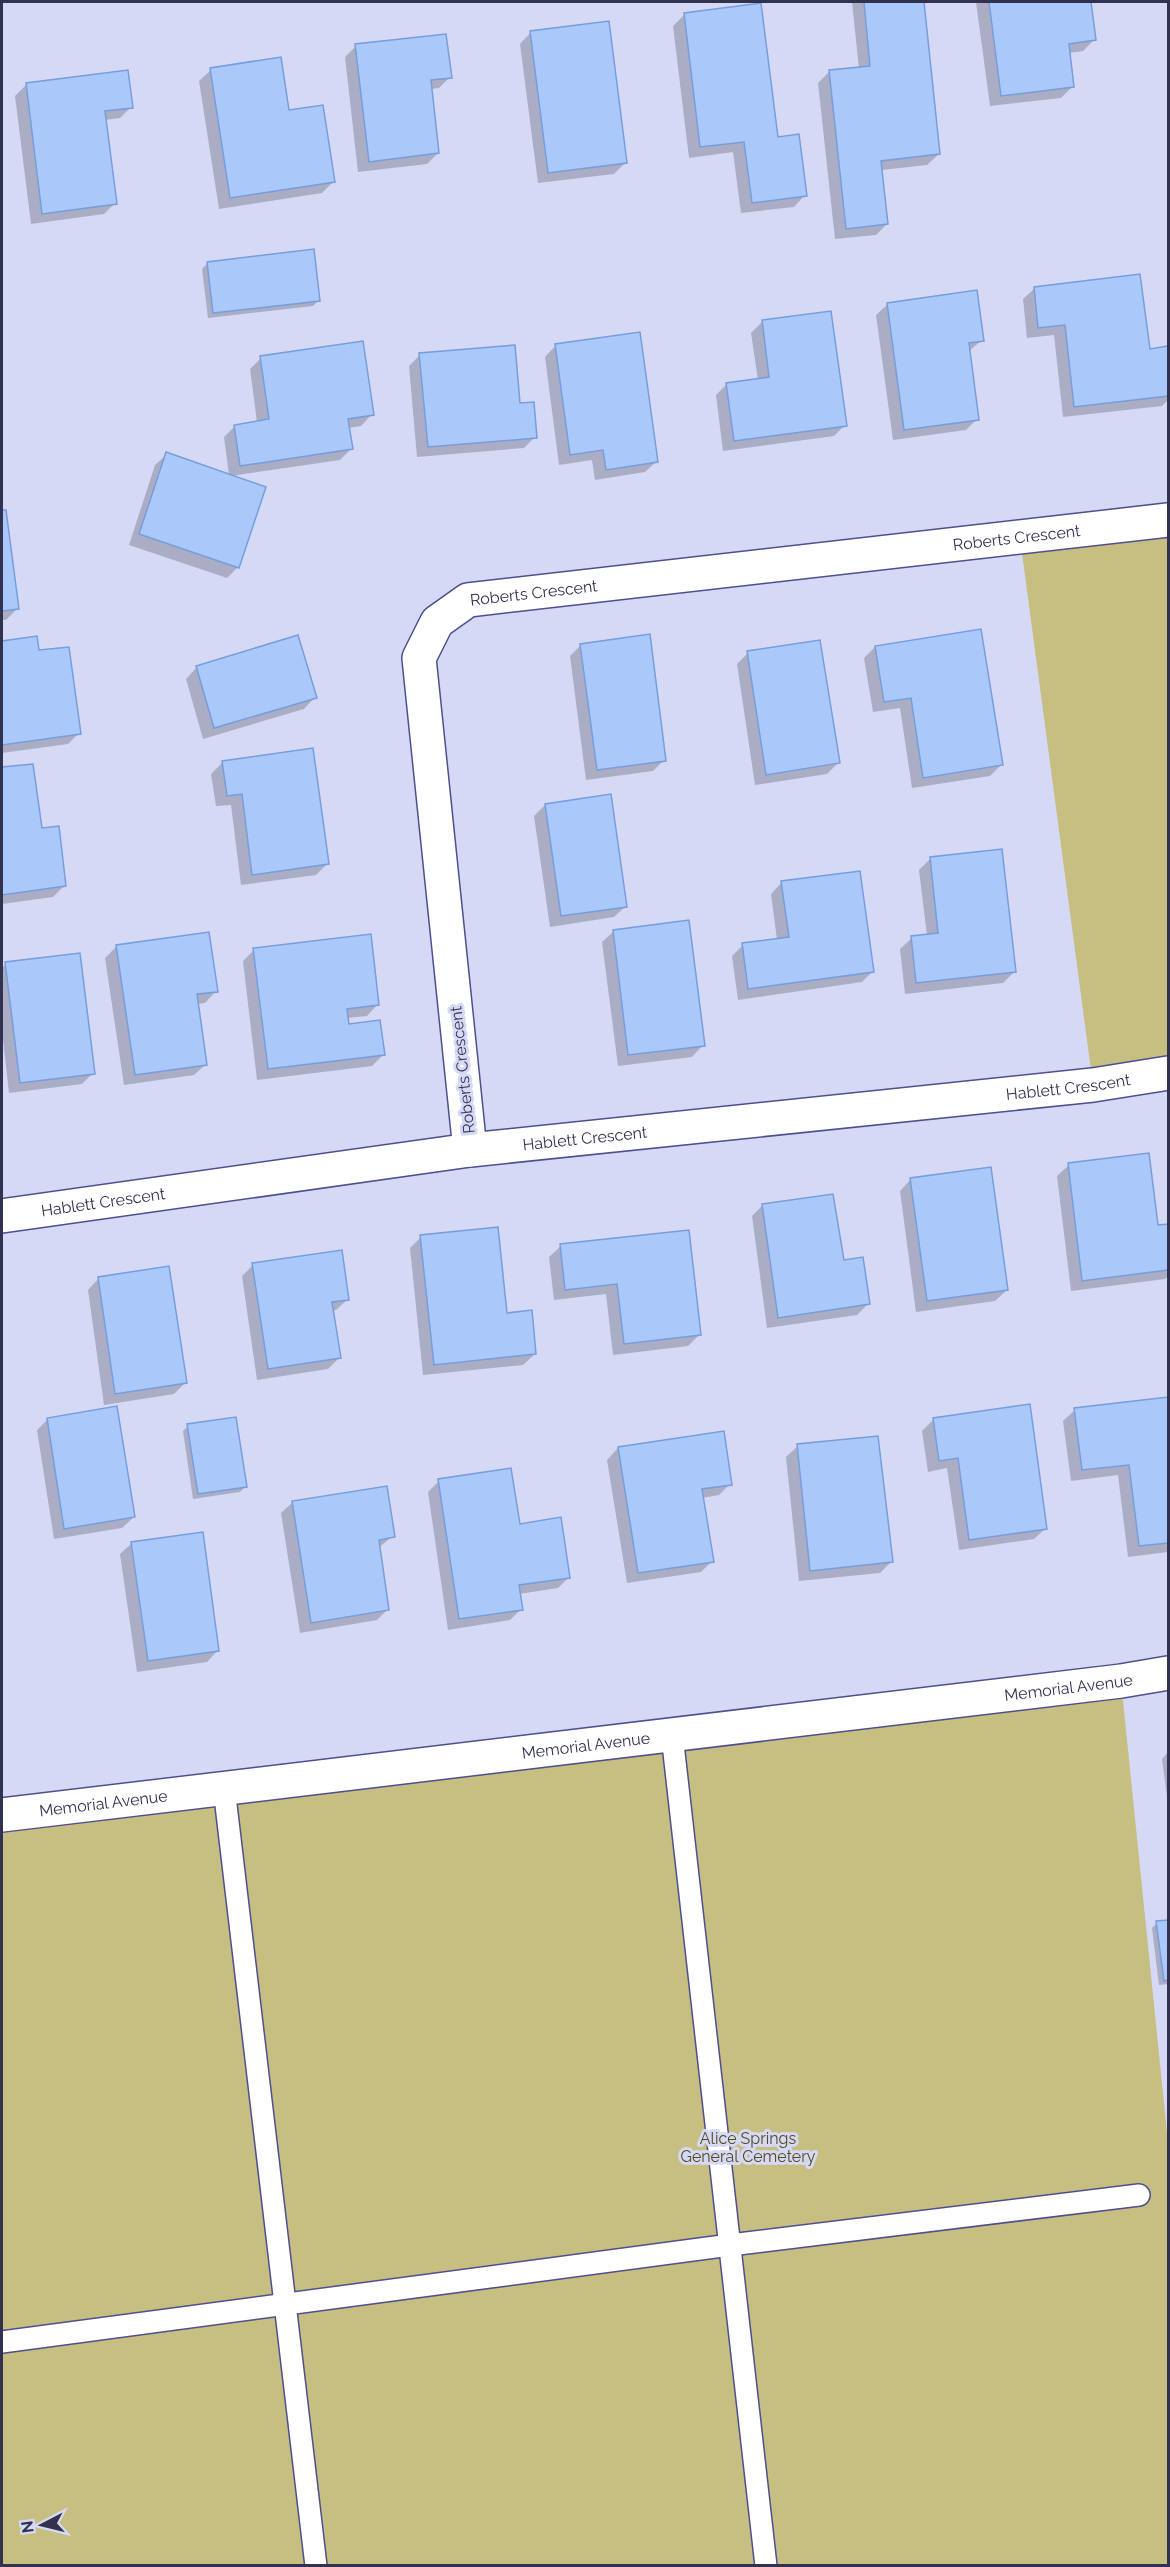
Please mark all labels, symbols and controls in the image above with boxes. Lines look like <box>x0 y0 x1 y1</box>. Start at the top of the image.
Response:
street label: Roberts Crescent <box>952 521 1082 555</box>
street label: Roberts Crescent <box>469 576 599 610</box>
street label: Roberts Crescent <box>446 1005 479 1135</box>
street label: Hablett Crescent <box>1005 1070 1132 1104</box>
street label: Hablett Crescent <box>522 1123 649 1154</box>
street label: Hablett Crescent <box>40 1184 167 1220</box>
street label: Memorial Avenue <box>1003 1670 1134 1705</box>
street label: Memorial Avenue <box>521 1728 651 1763</box>
street label: Memorial Avenue <box>38 1786 169 1820</box>
park label: Alice Springs General Cemetery <box>680 2129 816 2166</box>
north arrow <box>12 2495 72 2555</box>
text: N <box>17 2520 38 2534</box>

